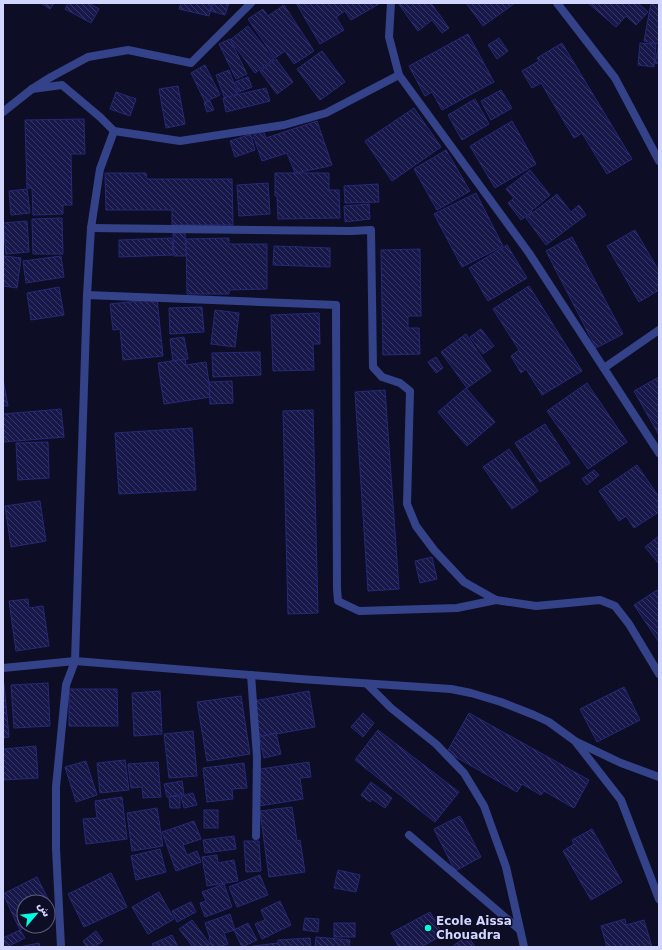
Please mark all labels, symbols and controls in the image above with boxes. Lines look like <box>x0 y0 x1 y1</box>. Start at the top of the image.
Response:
north arrow <box>16 894 56 934</box>
text: ش <box>35 900 54 919</box>
place label: Ecole Aissa Chouadra <box>436 914 512 942</box>
marker: Ecole Aissa Chouadra <box>423 923 433 933</box>

